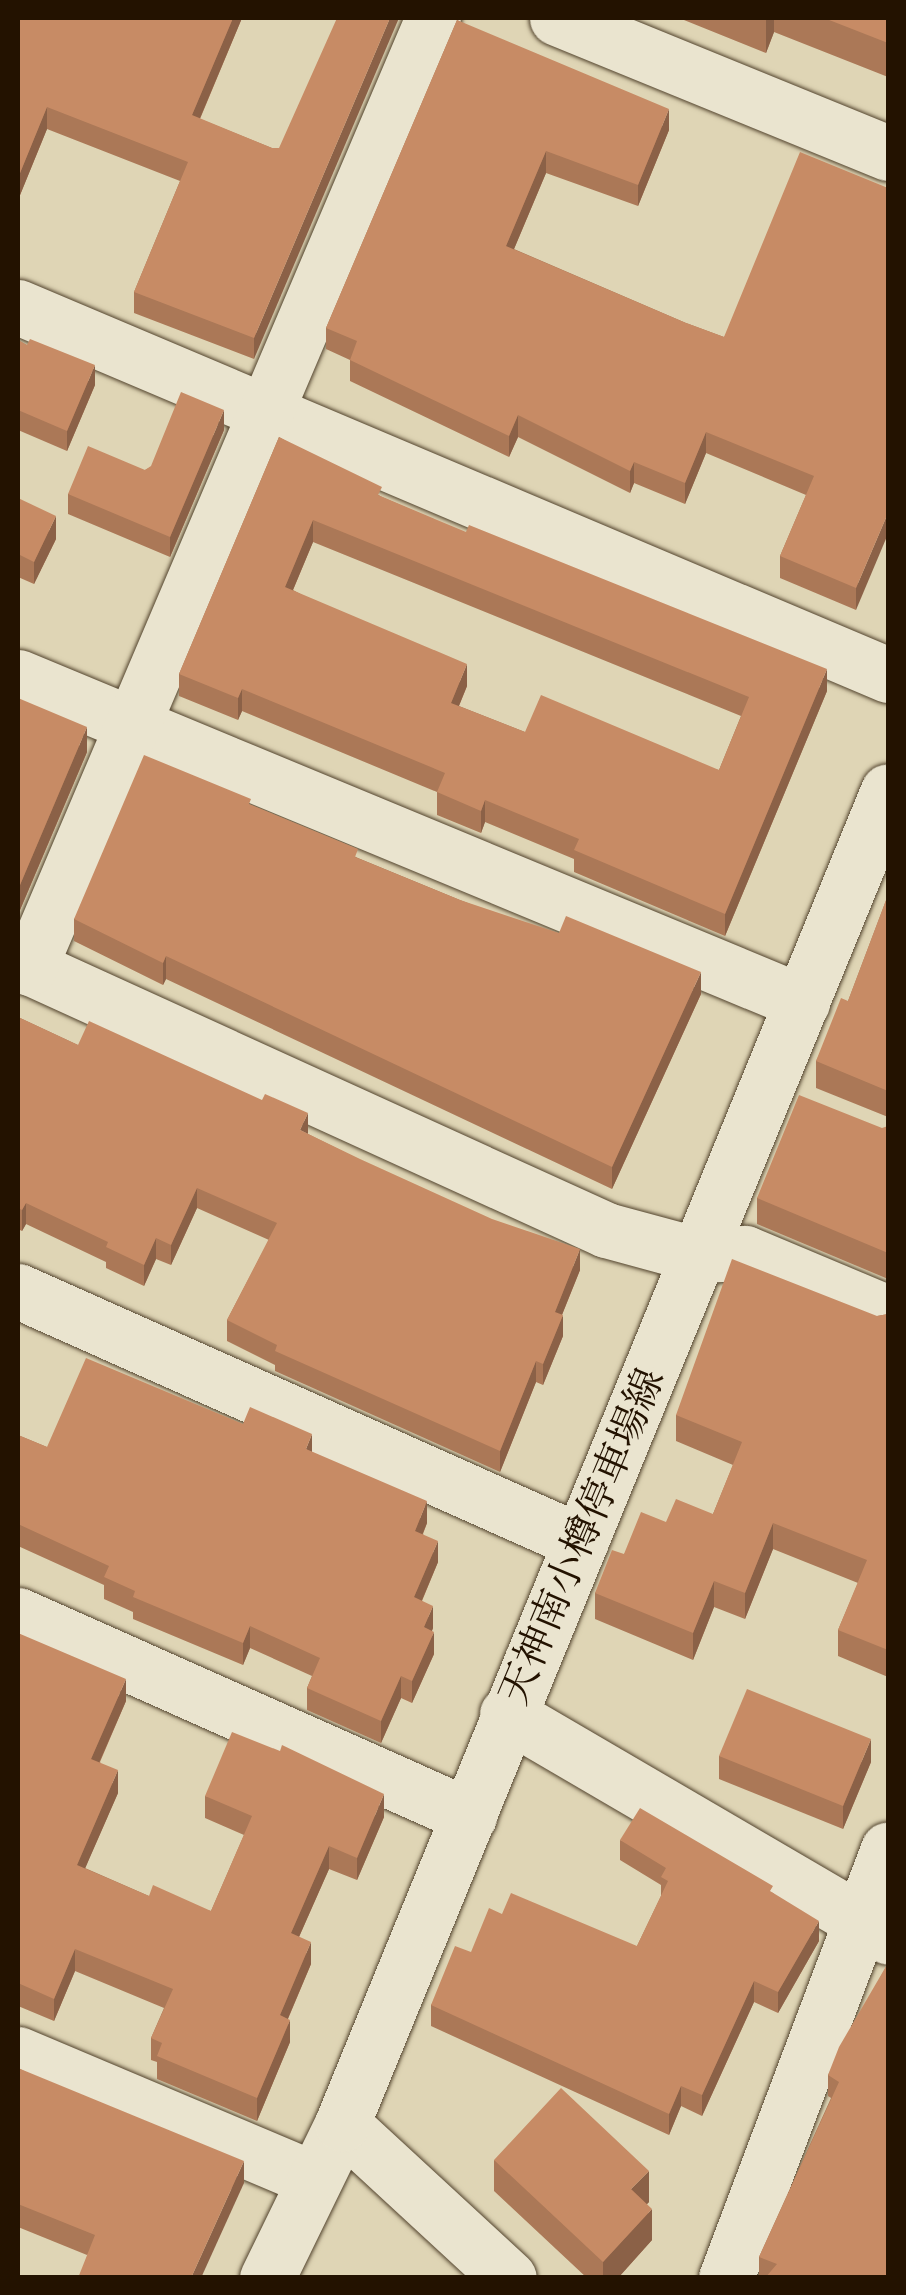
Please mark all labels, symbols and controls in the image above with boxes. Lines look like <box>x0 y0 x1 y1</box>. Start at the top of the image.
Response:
street label: 天神南小樽停車場線 <box>489 1361 673 1711</box>

